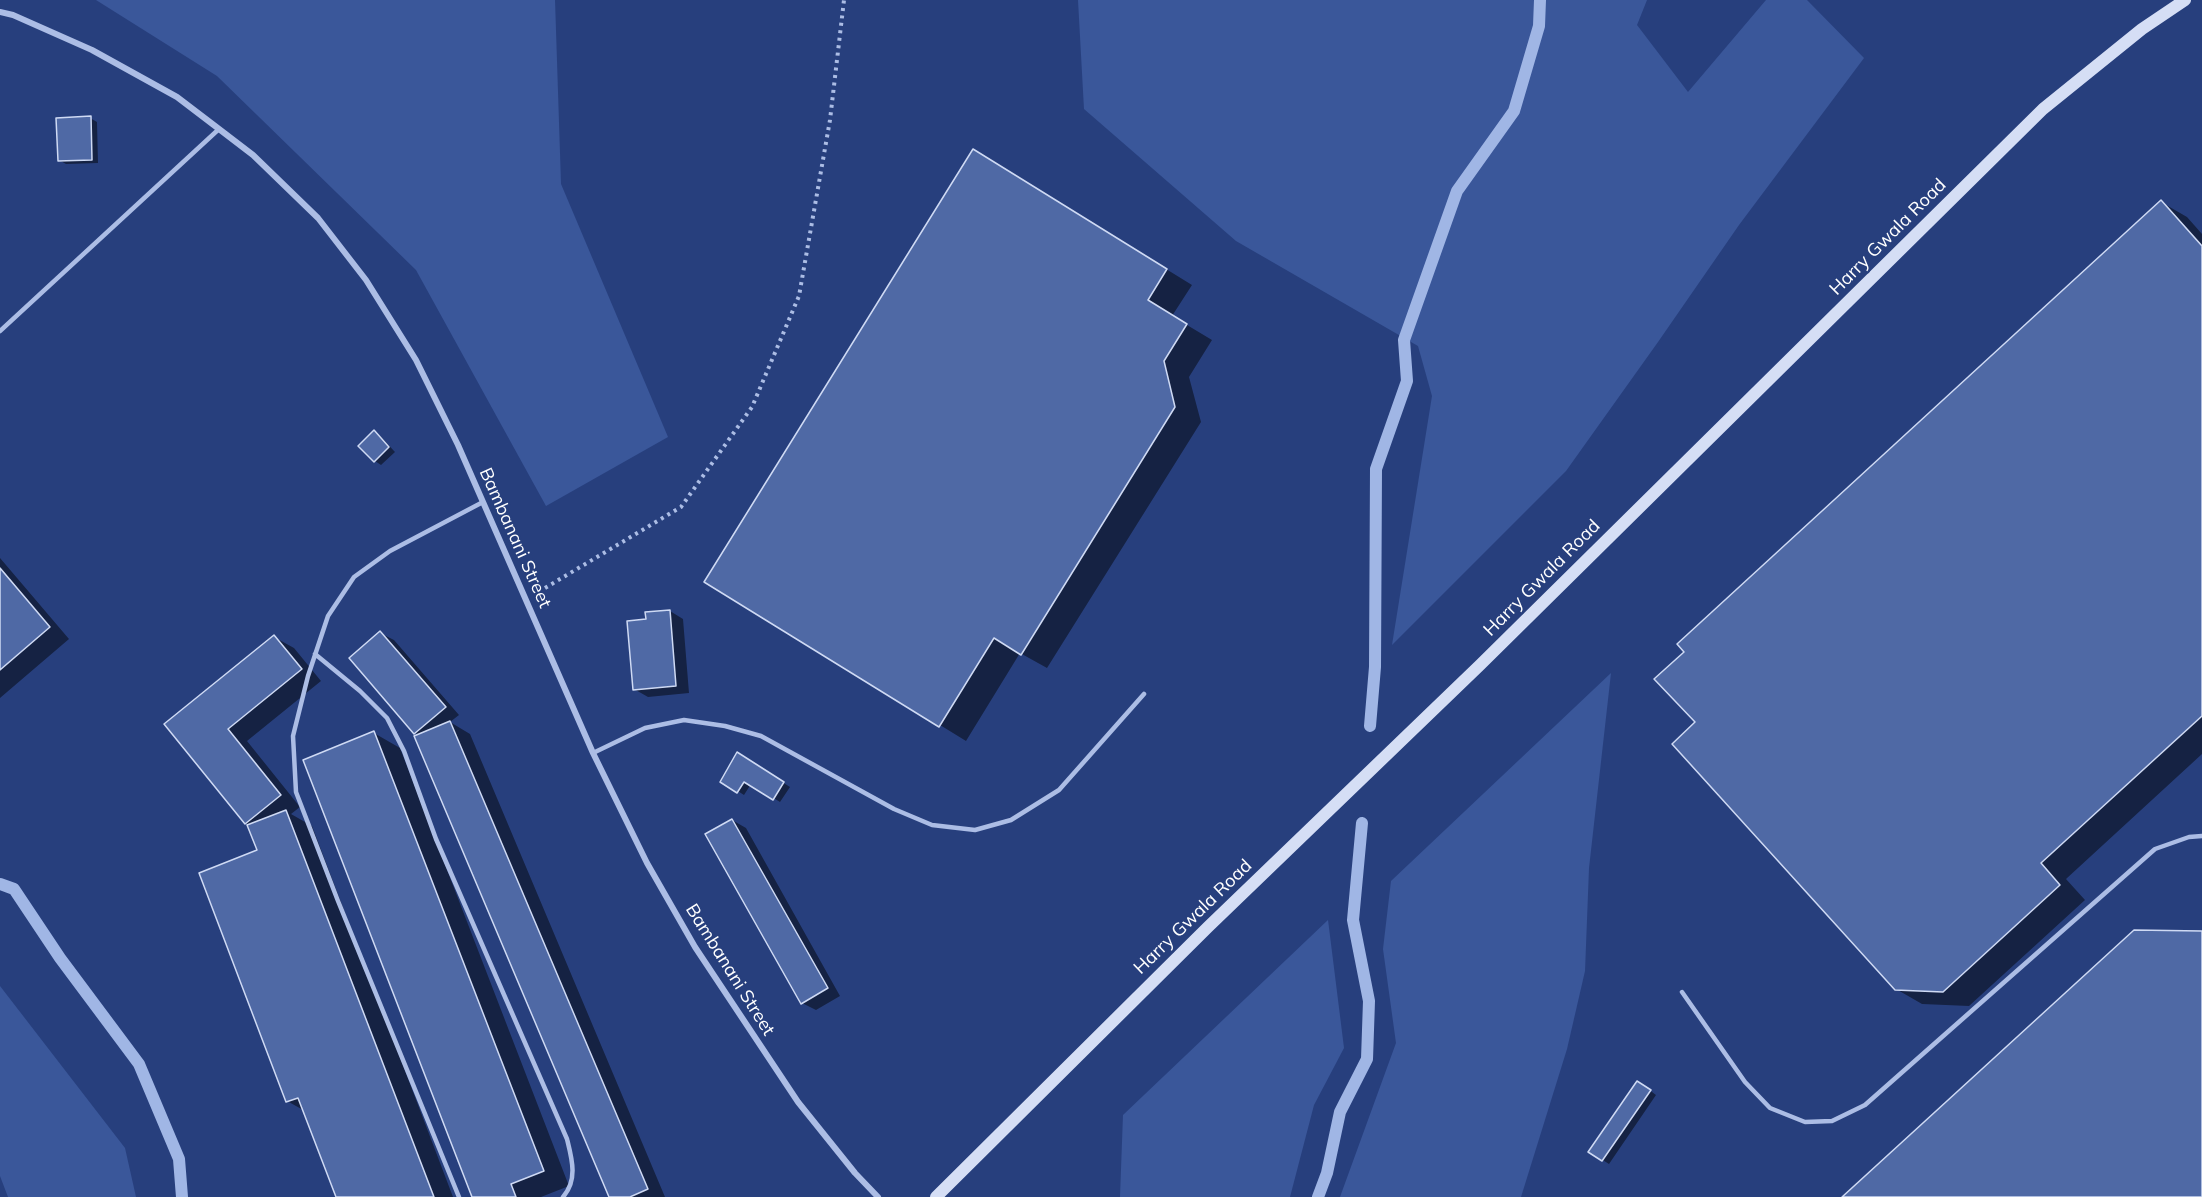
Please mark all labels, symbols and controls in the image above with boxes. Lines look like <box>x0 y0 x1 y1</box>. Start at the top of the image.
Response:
street label: Harry Gwala Road <box>1825 174 1951 300</box>
street label: Bambanani Street <box>474 465 556 611</box>
street label: Harry Gwala Road <box>1479 515 1605 641</box>
street label: Harry Gwala Road <box>1129 855 1257 979</box>
street label: Bambanani Street <box>681 900 779 1040</box>

